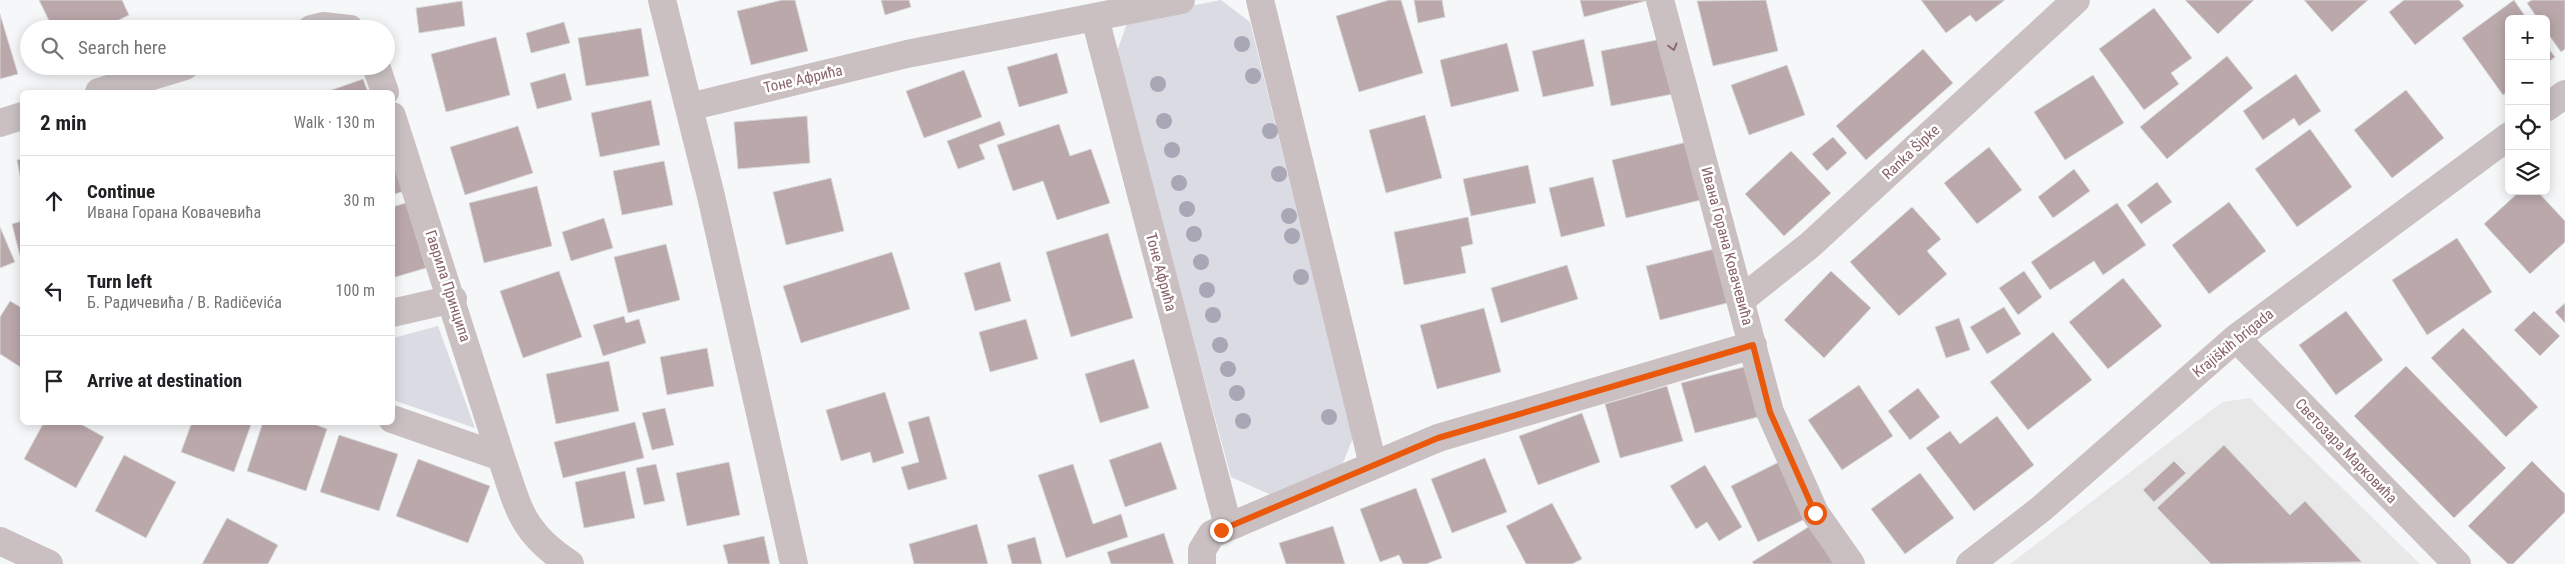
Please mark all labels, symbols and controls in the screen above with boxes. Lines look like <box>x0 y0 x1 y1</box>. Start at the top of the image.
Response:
map controls <box>2505 15 2550 195</box>
button: + <box>2505 15 2550 60</box>
search box <box>20 20 395 75</box>
icon: search <box>38 34 66 62</box>
text: Search here <box>78 36 166 59</box>
one-way arrow <box>1667 43 1678 51</box>
button: − <box>2505 60 2550 105</box>
street label: Тоне Афрића <box>762 61 844 97</box>
button: locate <box>2505 105 2550 150</box>
text: 2 min <box>40 111 87 135</box>
text: Walk · 130 m <box>294 113 375 132</box>
street label: Ranka Šipke <box>1879 121 1943 183</box>
button: layers <box>2505 150 2550 195</box>
street label: Ивана Горана Ковачевића <box>1697 165 1757 327</box>
text: Continue <box>87 180 155 203</box>
icon: ahead <box>40 187 68 215</box>
text: 30 m <box>343 191 375 210</box>
text: Ивана Горана Ковачевића <box>87 203 261 222</box>
street label: Гаврила Принципа <box>421 228 475 344</box>
street label: Тоне Афрића <box>1142 231 1180 313</box>
text: Turn left <box>87 270 152 293</box>
icon: left <box>40 277 68 305</box>
text: 100 m <box>336 281 375 300</box>
text: Б. Радичевића / B. Radičevića <box>87 293 282 312</box>
street label: Krajiških brigada <box>2189 305 2277 381</box>
icon: arrive <box>40 367 68 395</box>
text: Arrive at destination <box>87 369 242 392</box>
street label: Светозара Марковића <box>2291 395 2401 507</box>
route start <box>1804 502 1827 525</box>
route end <box>1210 519 1233 542</box>

